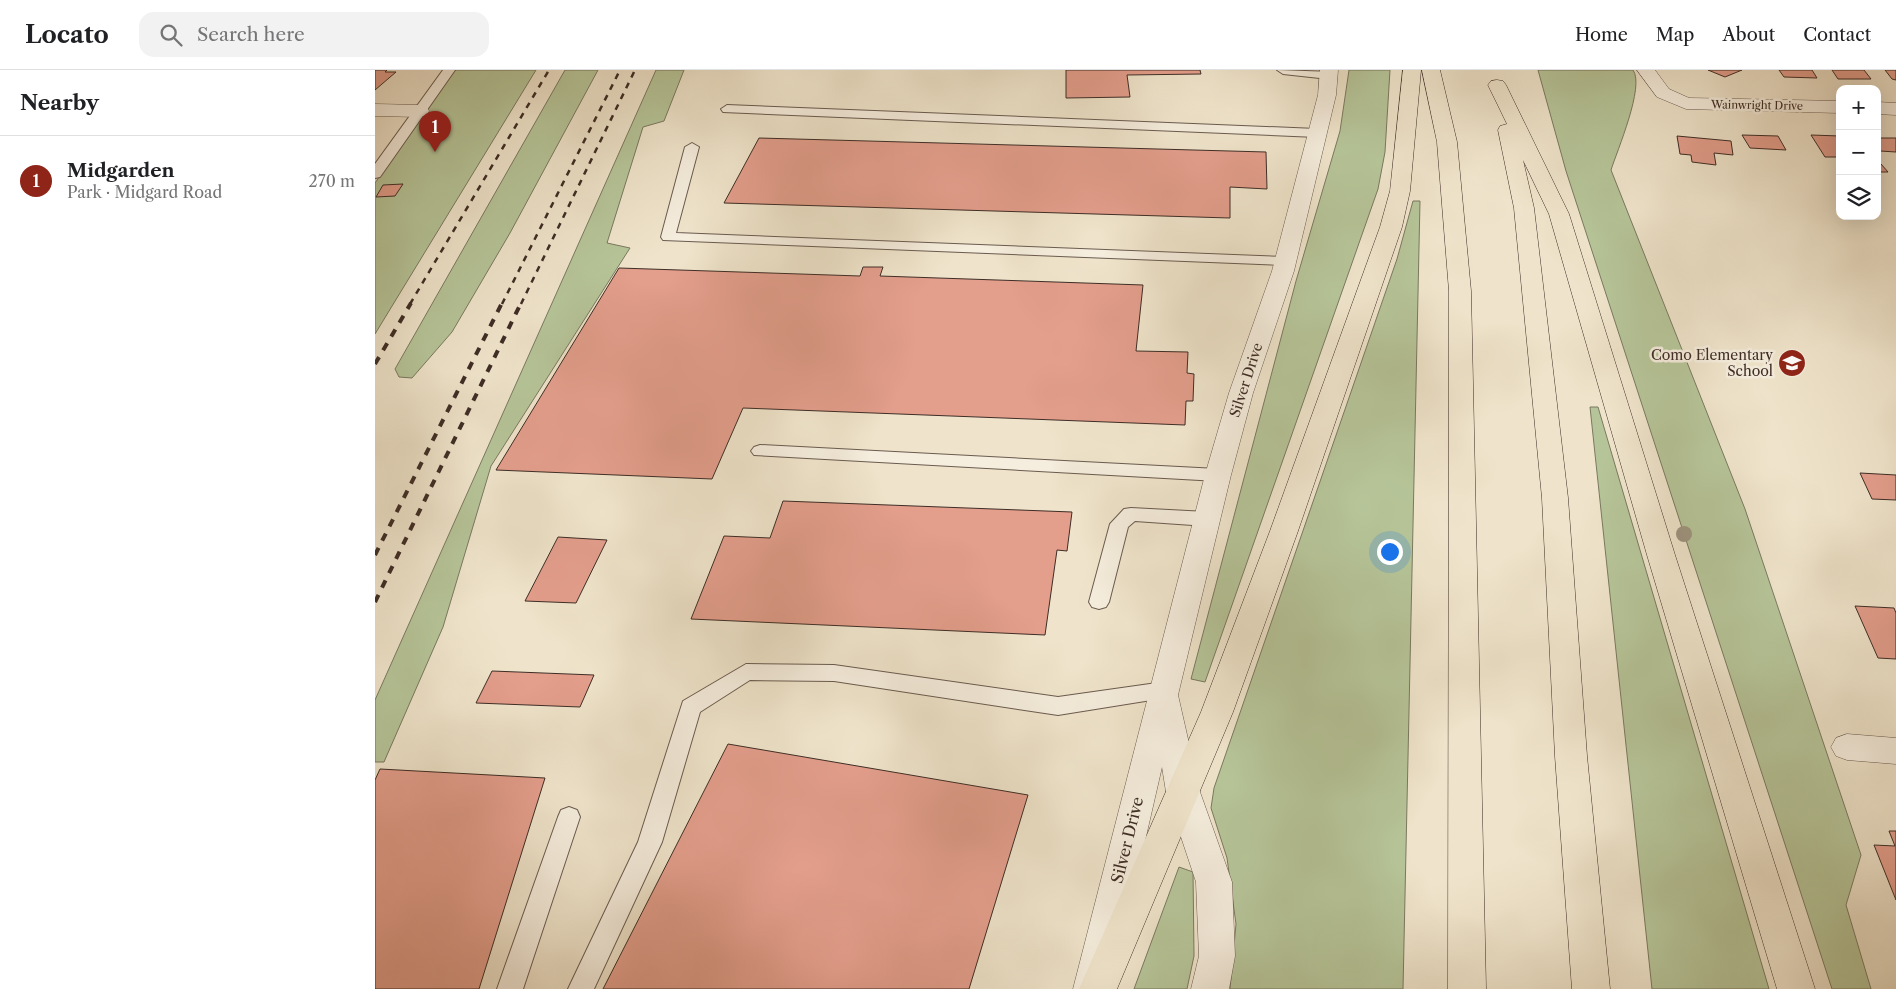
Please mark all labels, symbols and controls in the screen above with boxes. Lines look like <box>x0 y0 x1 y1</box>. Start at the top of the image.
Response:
search box <box>139 12 489 57</box>
text: Locato <box>25 20 109 49</box>
icon: search <box>157 21 185 49</box>
text: Search here <box>197 23 305 46</box>
text: Home <box>1575 24 1628 46</box>
text: Map <box>1656 24 1694 46</box>
text: About <box>1722 24 1775 46</box>
text: Contact <box>1803 24 1871 46</box>
map controls <box>1836 85 1881 220</box>
button: + <box>1836 85 1881 130</box>
text: Nearby <box>20 90 99 115</box>
street label: Wainwright Drive <box>1710 97 1803 113</box>
pin: 1 <box>419 111 451 152</box>
button: − <box>1836 130 1881 175</box>
text: Midgarden <box>67 159 175 182</box>
text: 1 <box>32 171 40 191</box>
text: 270 m <box>309 171 355 191</box>
button: layers <box>1836 175 1881 220</box>
text: Park · Midgard Road <box>67 182 222 202</box>
street label: Silver Drive <box>1225 340 1267 420</box>
place label: Como Elementary School <box>1651 346 1773 380</box>
school or university icon: Como Elementary School <box>1777 348 1807 378</box>
your location <box>1377 539 1403 565</box>
street label: Silver Drive <box>1107 795 1147 885</box>

